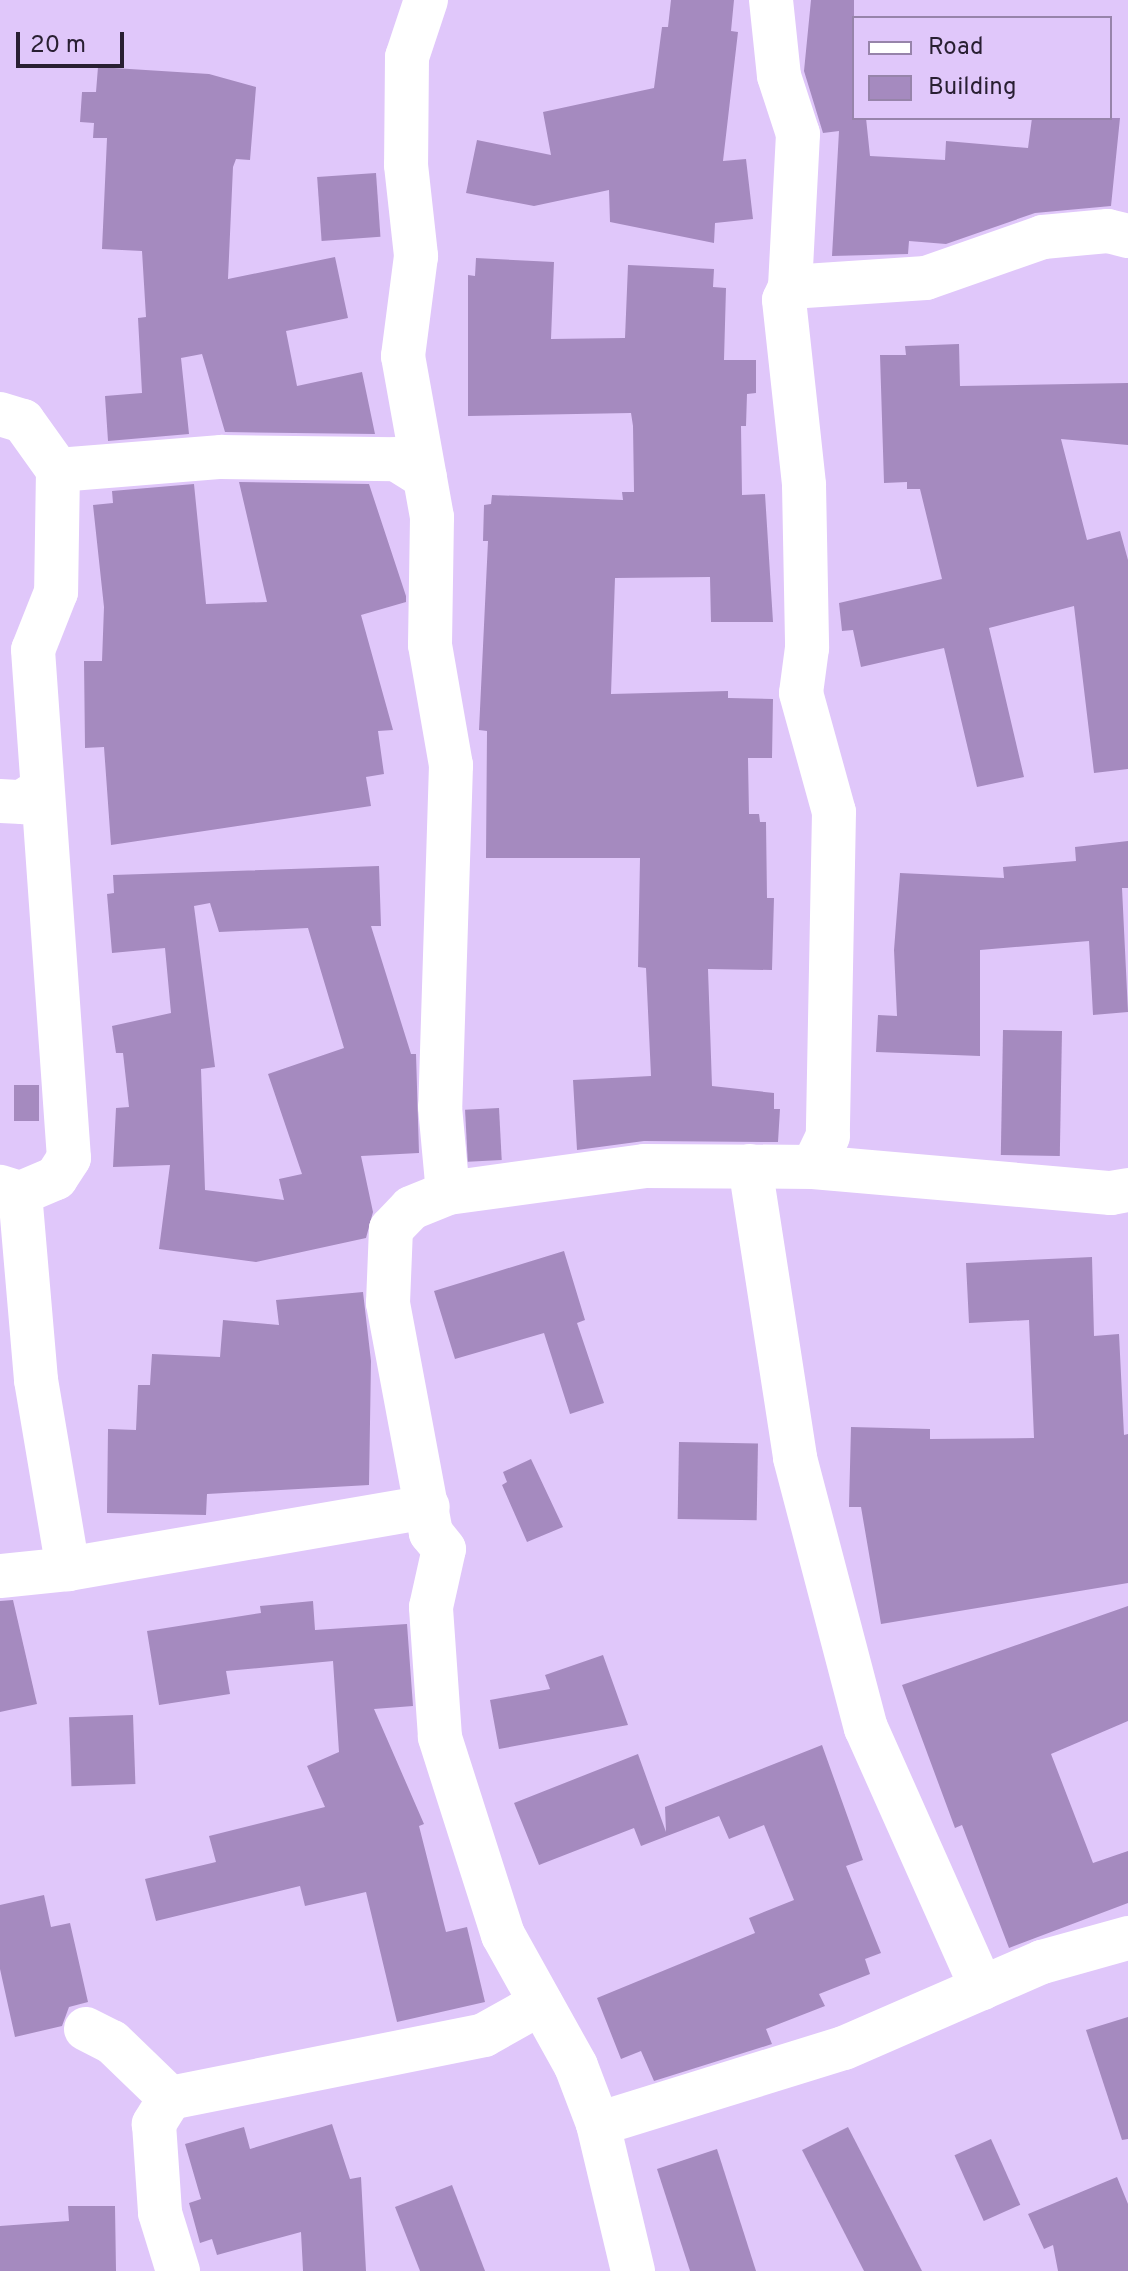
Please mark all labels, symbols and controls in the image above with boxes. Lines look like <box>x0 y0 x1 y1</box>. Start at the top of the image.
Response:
scale bar <box>20 16 128 66</box>
legend <box>852 16 1112 120</box>
text: 20 m <box>30 31 86 61</box>
text: Road <box>928 33 984 63</box>
text: Building <box>928 73 1017 103</box>

